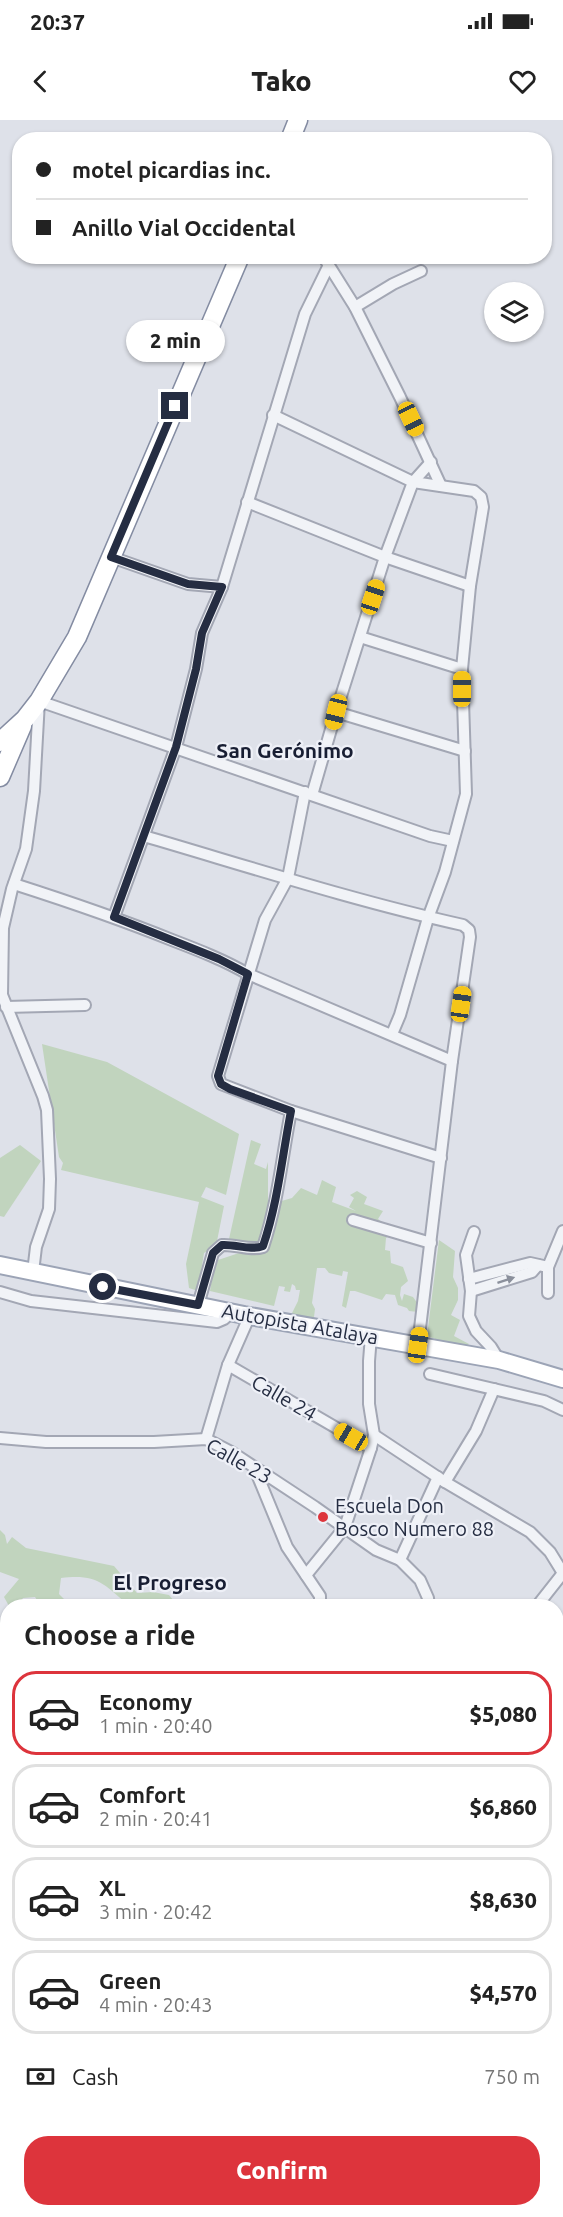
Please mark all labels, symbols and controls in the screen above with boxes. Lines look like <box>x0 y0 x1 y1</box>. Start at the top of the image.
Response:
text: 20:37 <box>30 9 85 34</box>
icon: back <box>24 65 57 98</box>
icon: heart <box>506 65 539 98</box>
text: Tako <box>251 66 312 96</box>
text: motel picardias inc. <box>72 157 271 182</box>
text: Anillo Vial Occidental <box>72 215 295 240</box>
map controls <box>484 282 544 342</box>
button: layers <box>484 282 544 342</box>
callout: 2 min <box>126 319 225 361</box>
text: 2 min <box>150 329 201 352</box>
route end <box>161 392 188 419</box>
car <box>395 399 427 439</box>
car <box>359 577 387 617</box>
car <box>453 671 471 707</box>
car <box>323 692 349 732</box>
district label: San Gerónimo <box>216 738 354 762</box>
car <box>450 985 472 1023</box>
route start <box>89 1273 116 1300</box>
one-way arrow <box>497 1275 515 1284</box>
street label: Autopista Atalaya <box>220 1298 380 1349</box>
car <box>407 1326 429 1364</box>
street label: Calle 24 <box>248 1370 321 1425</box>
car <box>331 1420 371 1454</box>
street label: Calle 23 <box>203 1433 276 1488</box>
place label: Escuela Don Bosco Numero 88 <box>335 1494 494 1540</box>
marker: Escuela Don Bosco Numero 88 <box>316 1510 330 1524</box>
district label: El Progreso <box>113 1570 227 1594</box>
text: Choose a ride <box>24 1620 196 1650</box>
icon: car <box>27 1686 81 1740</box>
text: Economy <box>99 1689 192 1714</box>
text: $5,080 <box>470 1701 537 1726</box>
text: 1 min · 20:40 <box>99 1714 213 1737</box>
icon: car <box>27 1779 81 1833</box>
text: Comfort <box>99 1782 186 1807</box>
text: $6,860 <box>470 1794 537 1819</box>
text: 2 min · 20:41 <box>99 1807 213 1830</box>
icon: car <box>27 1872 81 1926</box>
text: XL <box>99 1875 126 1900</box>
text: $8,630 <box>470 1887 537 1912</box>
text: 3 min · 20:42 <box>99 1900 213 1923</box>
icon: car <box>27 1965 81 2019</box>
text: Green <box>99 1968 161 1993</box>
text: $4,570 <box>470 1980 537 2005</box>
text: 4 min · 20:43 <box>99 1993 213 2016</box>
icon: cash <box>24 2060 57 2093</box>
text: Cash <box>72 2064 119 2089</box>
text: 750 m <box>484 2065 540 2088</box>
button: Confirm <box>24 2136 540 2205</box>

